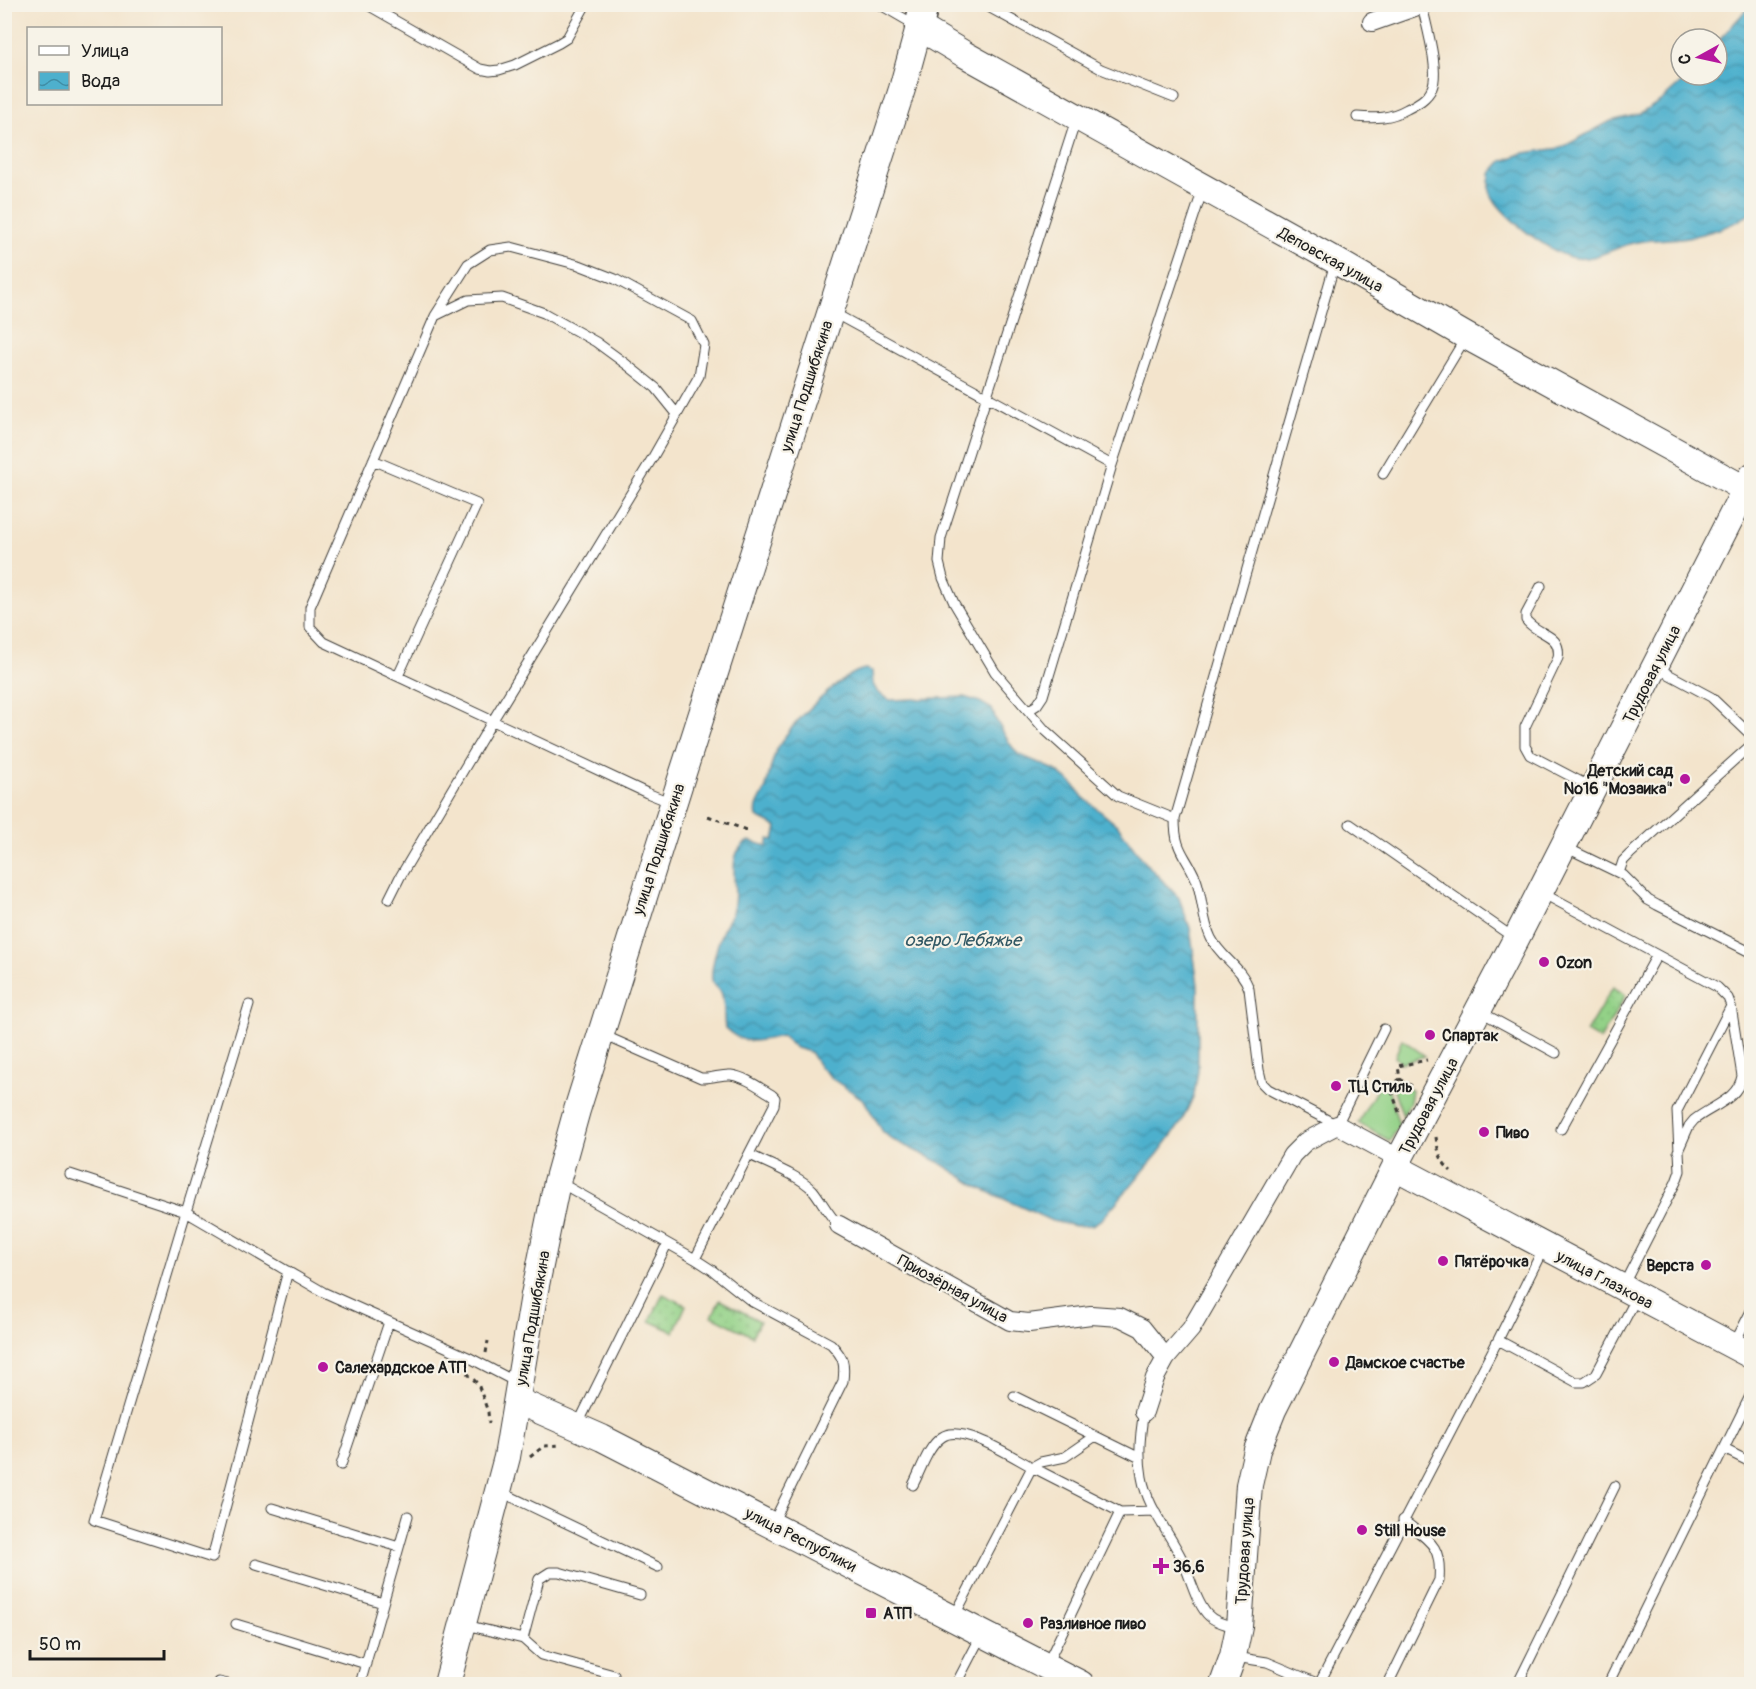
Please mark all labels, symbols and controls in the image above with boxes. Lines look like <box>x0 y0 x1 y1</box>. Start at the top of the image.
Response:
legend <box>27 27 222 105</box>
north arrow <box>1669 27 1729 87</box>
text: Улица <box>81 40 129 63</box>
text: С <box>1675 53 1696 65</box>
text: Вода <box>81 70 120 93</box>
street label: Деповская улица <box>1274 222 1386 297</box>
street label: улица Подшибякина <box>776 318 838 456</box>
street label: Трудовая улица <box>1619 622 1685 727</box>
place label: Детский сад №16 "Мозаика" <box>1563 761 1673 799</box>
marker: Детский сад №16 "Мозаика" <box>1678 772 1692 786</box>
street label: улица Подшибякина <box>628 781 690 919</box>
water label: озеро Лебяжье <box>905 929 1023 952</box>
place label: Ozon <box>1556 953 1592 973</box>
marker: Ozon <box>1537 955 1551 969</box>
place label: Спартак <box>1442 1026 1499 1046</box>
marker: Спартак <box>1423 1028 1437 1042</box>
street label: Трудовая улица <box>1395 1054 1463 1159</box>
place label: ТЦ Стиль <box>1347 1077 1413 1097</box>
marker: ТЦ Стиль <box>1329 1079 1343 1093</box>
place label: Пиво <box>1496 1123 1530 1143</box>
marker: Пиво <box>1477 1125 1491 1139</box>
street label: улица Глазкова <box>1552 1246 1656 1314</box>
street label: улица Подшибякина <box>511 1249 555 1388</box>
street label: Приозёрная улица <box>894 1250 1011 1327</box>
place label: Пятёрочка <box>1455 1252 1529 1272</box>
marker: Пятёрочка <box>1436 1254 1450 1268</box>
place label: Верста <box>1646 1256 1695 1276</box>
marker: Верста <box>1699 1258 1713 1272</box>
place label: Дамское счастье <box>1345 1353 1466 1373</box>
marker: Дамское счастье <box>1327 1355 1341 1369</box>
place label: Салехардское АТП <box>335 1358 467 1378</box>
marker: Салехардское АТП <box>316 1360 330 1374</box>
street label: Трудовая улица <box>1231 1497 1259 1605</box>
street label: улица Республики <box>741 1503 860 1577</box>
place label: Still House <box>1374 1521 1447 1541</box>
marker: Still House <box>1355 1523 1369 1537</box>
place label: 36,6 <box>1173 1557 1205 1577</box>
marker: 36,6 <box>1154 1559 1168 1573</box>
place label: АТП <box>883 1604 912 1624</box>
marker: АТП <box>864 1606 878 1620</box>
place label: Разливное пиво <box>1040 1614 1147 1634</box>
marker: Разливное пиво <box>1021 1616 1035 1630</box>
scale bar <box>30 1623 164 1661</box>
text: 50 m <box>39 1633 81 1656</box>

